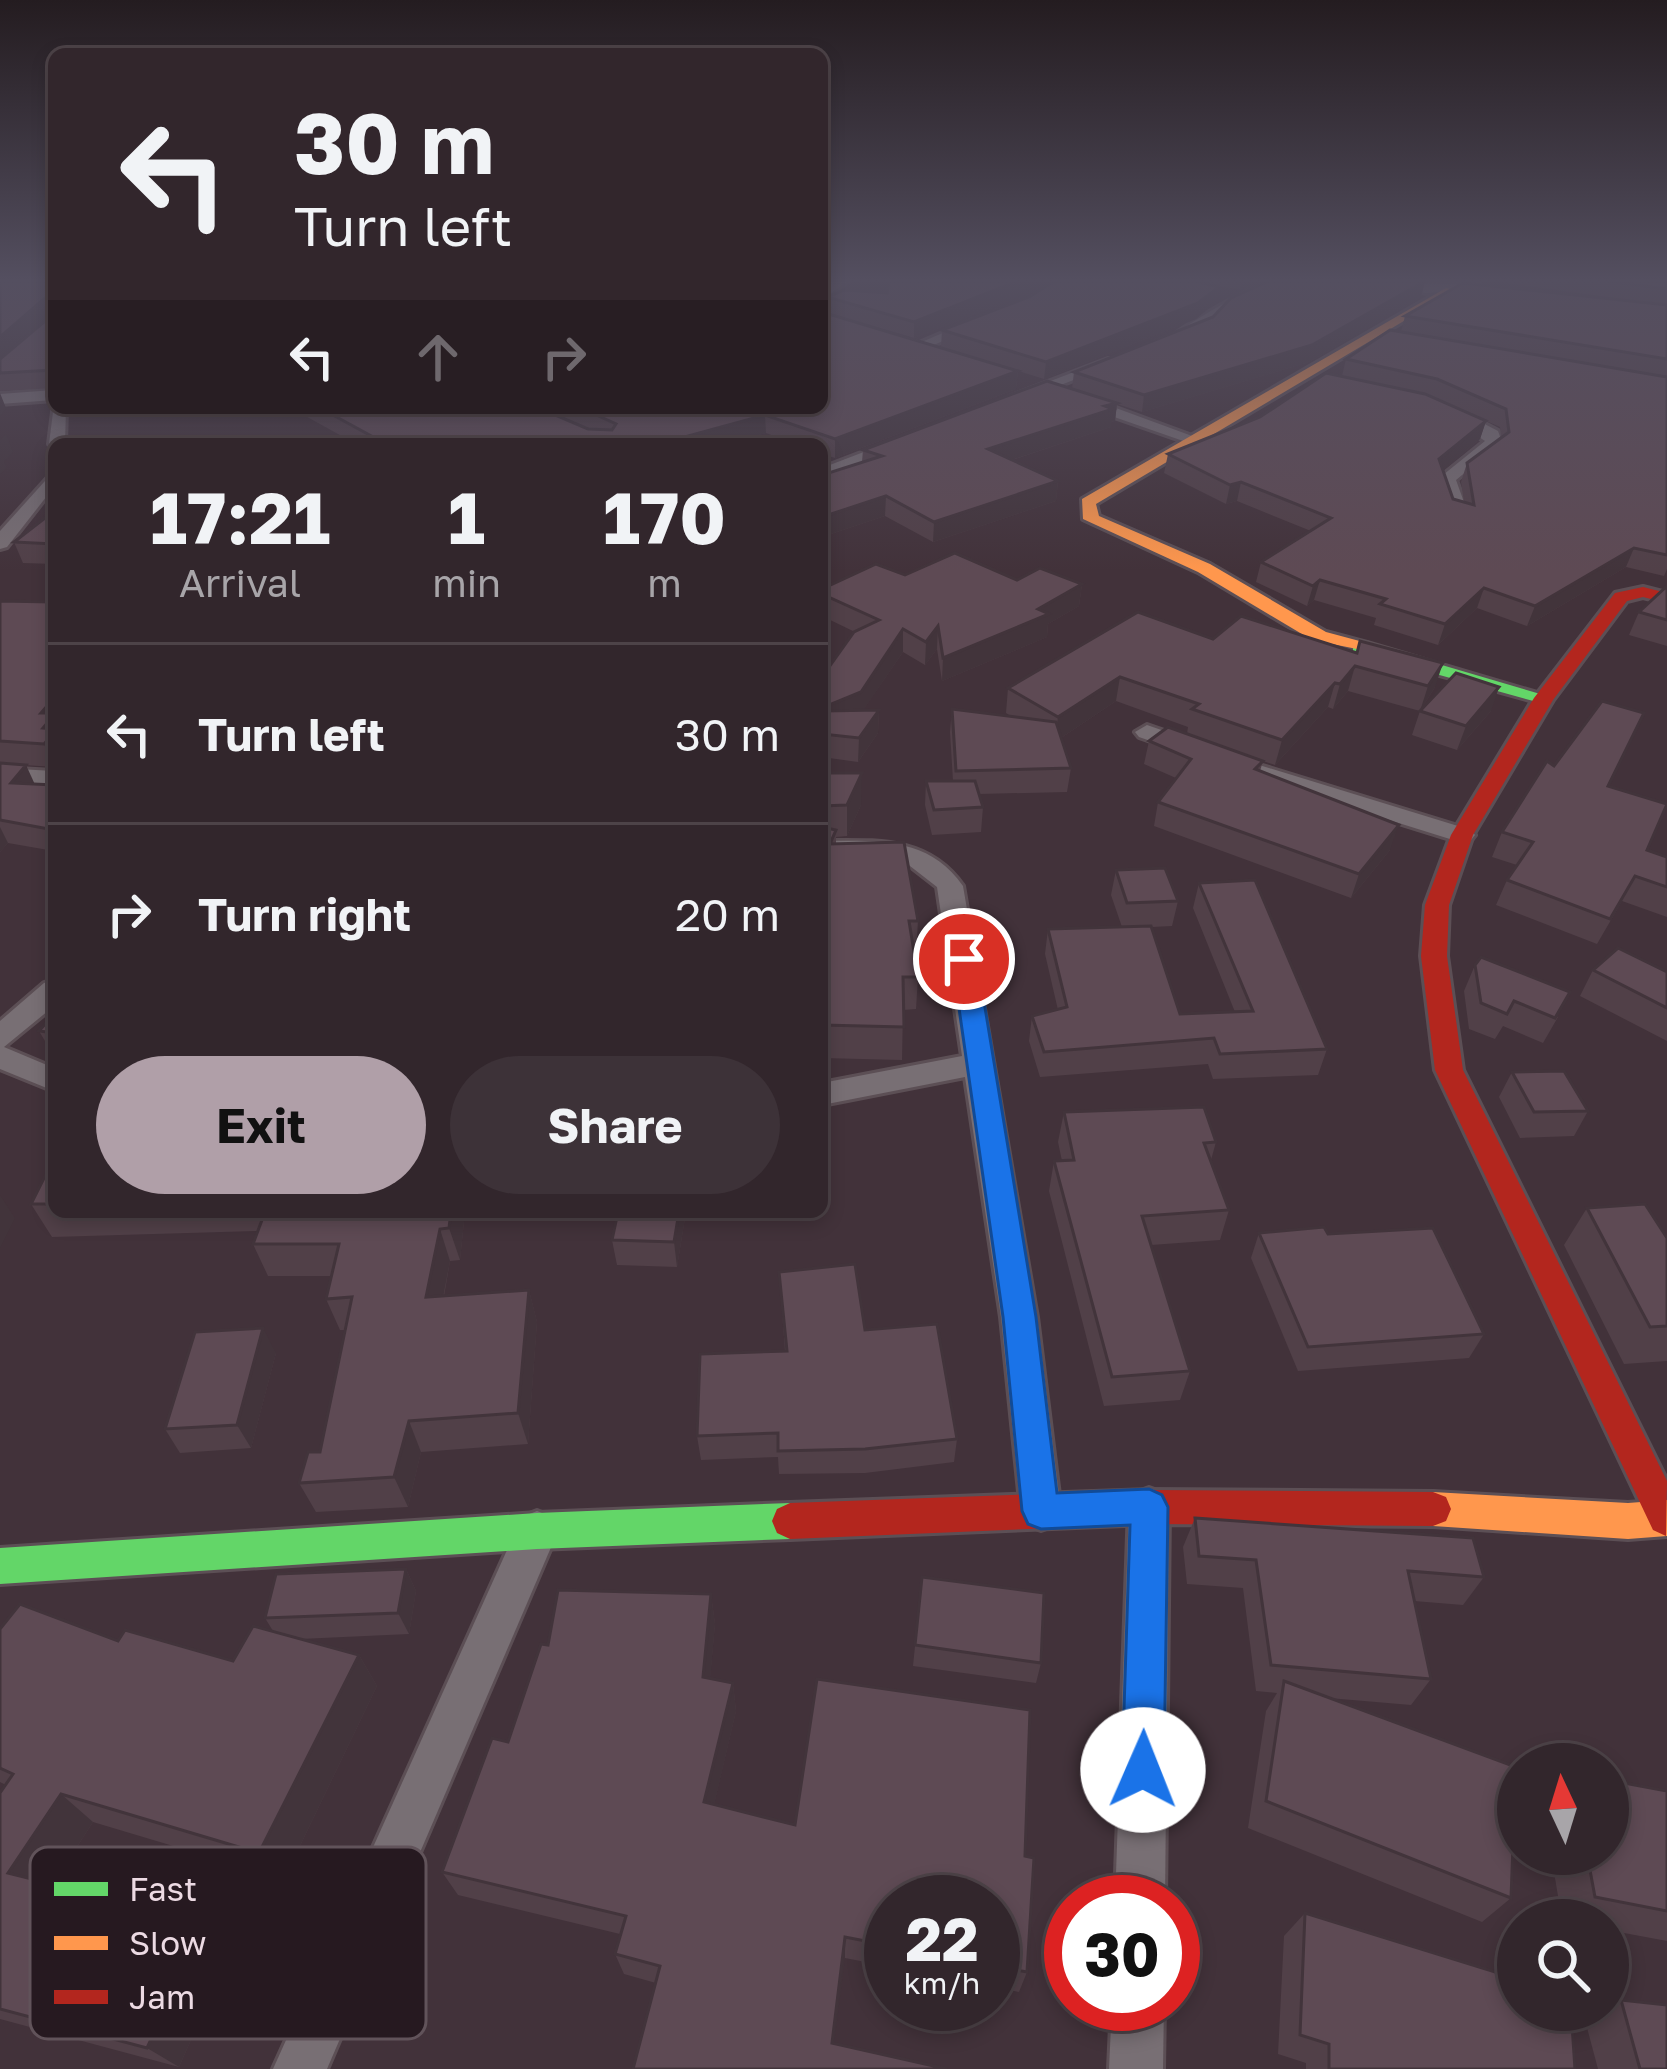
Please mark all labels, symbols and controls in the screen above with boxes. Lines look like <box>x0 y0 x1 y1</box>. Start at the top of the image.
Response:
text: 30 m <box>294 92 494 192</box>
icon: left <box>96 96 252 252</box>
text: Turn left <box>294 193 512 258</box>
icon: left <box>279 324 345 390</box>
icon: ahead <box>405 324 471 390</box>
icon: right <box>531 324 597 390</box>
text: 17:21 <box>150 473 330 560</box>
text: 1 <box>448 473 485 560</box>
text: 170 <box>603 473 726 560</box>
text: Arrival <box>179 559 301 606</box>
text: min <box>432 559 501 606</box>
text: m <box>647 559 682 606</box>
icon: left <box>96 701 162 767</box>
text: Turn left <box>198 707 385 761</box>
text: 30 m <box>675 707 780 761</box>
icon: right <box>96 881 162 947</box>
text: Turn right <box>198 887 411 941</box>
text: 20 m <box>675 887 780 941</box>
pin <box>913 908 1015 1010</box>
icon: arrive <box>931 926 997 992</box>
button: Exit <box>96 1056 426 1194</box>
button: Share <box>450 1056 780 1194</box>
position arrow <box>1080 1707 1206 1833</box>
north arrow <box>1497 1743 1629 1875</box>
map controls <box>1497 1743 1629 2031</box>
legend <box>30 1847 426 2039</box>
text: Fast <box>129 1869 197 1908</box>
speed limit sign: 30 <box>1044 1875 1200 2031</box>
button: search <box>1497 1899 1629 2031</box>
text: 22 <box>905 1902 979 1974</box>
text: Slow <box>129 1923 207 1962</box>
text: km/h <box>904 1965 980 2001</box>
text: Jam <box>129 1977 195 2016</box>

